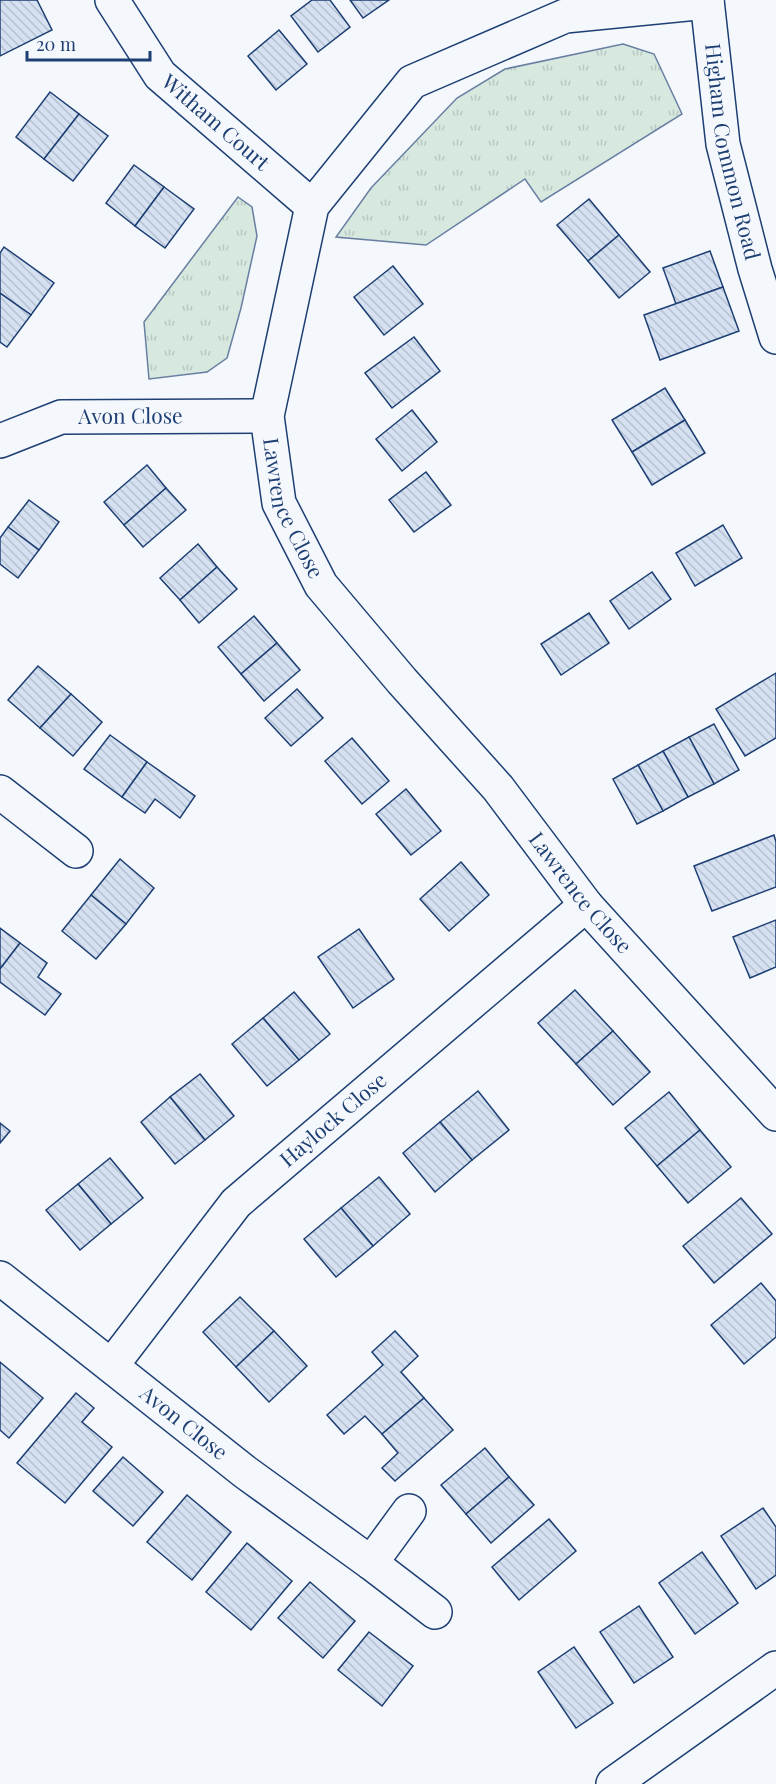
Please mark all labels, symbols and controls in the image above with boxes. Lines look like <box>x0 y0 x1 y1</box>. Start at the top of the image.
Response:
scale bar <box>27 24 150 62</box>
text: 20 m <box>36 32 76 56</box>
street label: Higham Common Road <box>700 42 768 262</box>
street label: Witham Court <box>156 66 277 176</box>
street label: Avon Close <box>77 400 183 429</box>
street label: Lawrence Close <box>258 436 331 583</box>
street label: Lawrence Close <box>524 825 639 958</box>
street label: Haylock Close <box>273 1065 392 1172</box>
street label: Avon Close <box>134 1378 234 1465</box>

